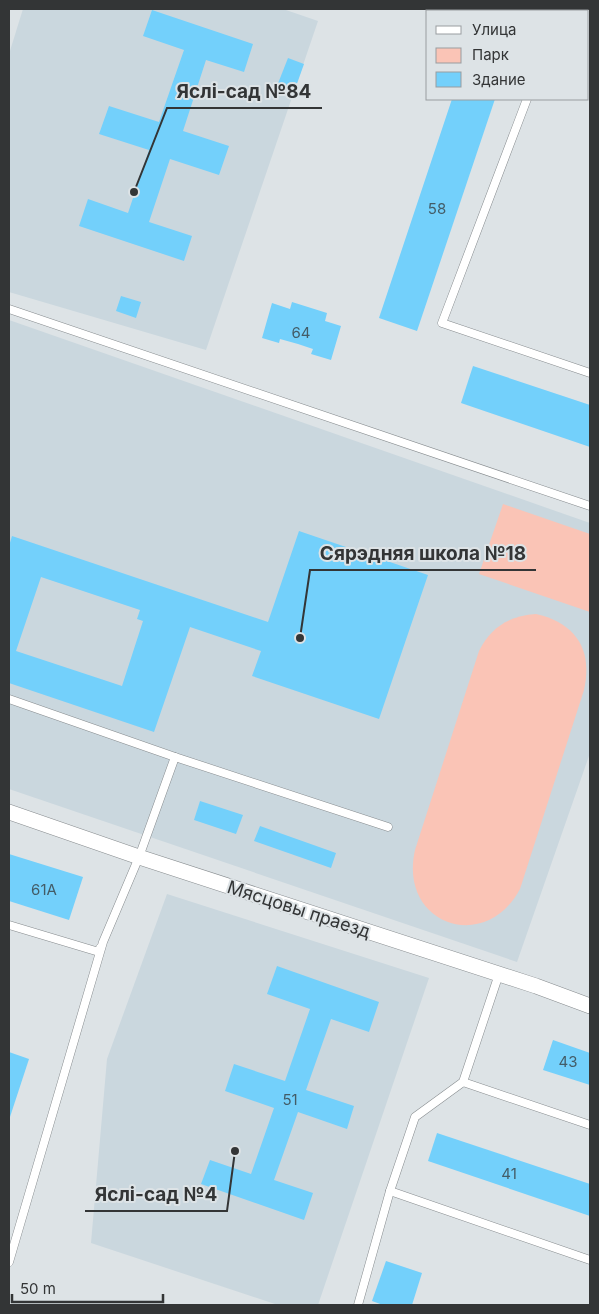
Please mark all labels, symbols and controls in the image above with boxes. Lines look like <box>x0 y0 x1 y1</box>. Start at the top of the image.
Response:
legend <box>426 10 589 100</box>
text: Улица <box>472 20 516 39</box>
text: Парк <box>472 45 509 64</box>
text: Здание <box>472 70 526 89</box>
callout: Яслі-сад №84 <box>167 74 322 108</box>
text: Яслі-сад №84 <box>177 80 311 103</box>
house number: 58 <box>428 199 446 218</box>
house number: 64 <box>292 323 311 342</box>
callout: Сярэдняя школа №18 <box>310 536 536 570</box>
text: Сярэдняя школа №18 <box>320 542 526 565</box>
street label: Мясцовы праезд <box>225 876 373 942</box>
house number: 61А <box>31 880 57 899</box>
house number: 43 <box>559 1052 577 1071</box>
house number: 51 <box>282 1090 298 1109</box>
house number: 41 <box>501 1164 517 1183</box>
callout: Яслі-сад №4 <box>85 1177 227 1211</box>
text: Яслі-сад №4 <box>95 1183 217 1206</box>
scale bar <box>12 1272 164 1304</box>
text: 50 m <box>20 1279 56 1298</box>

